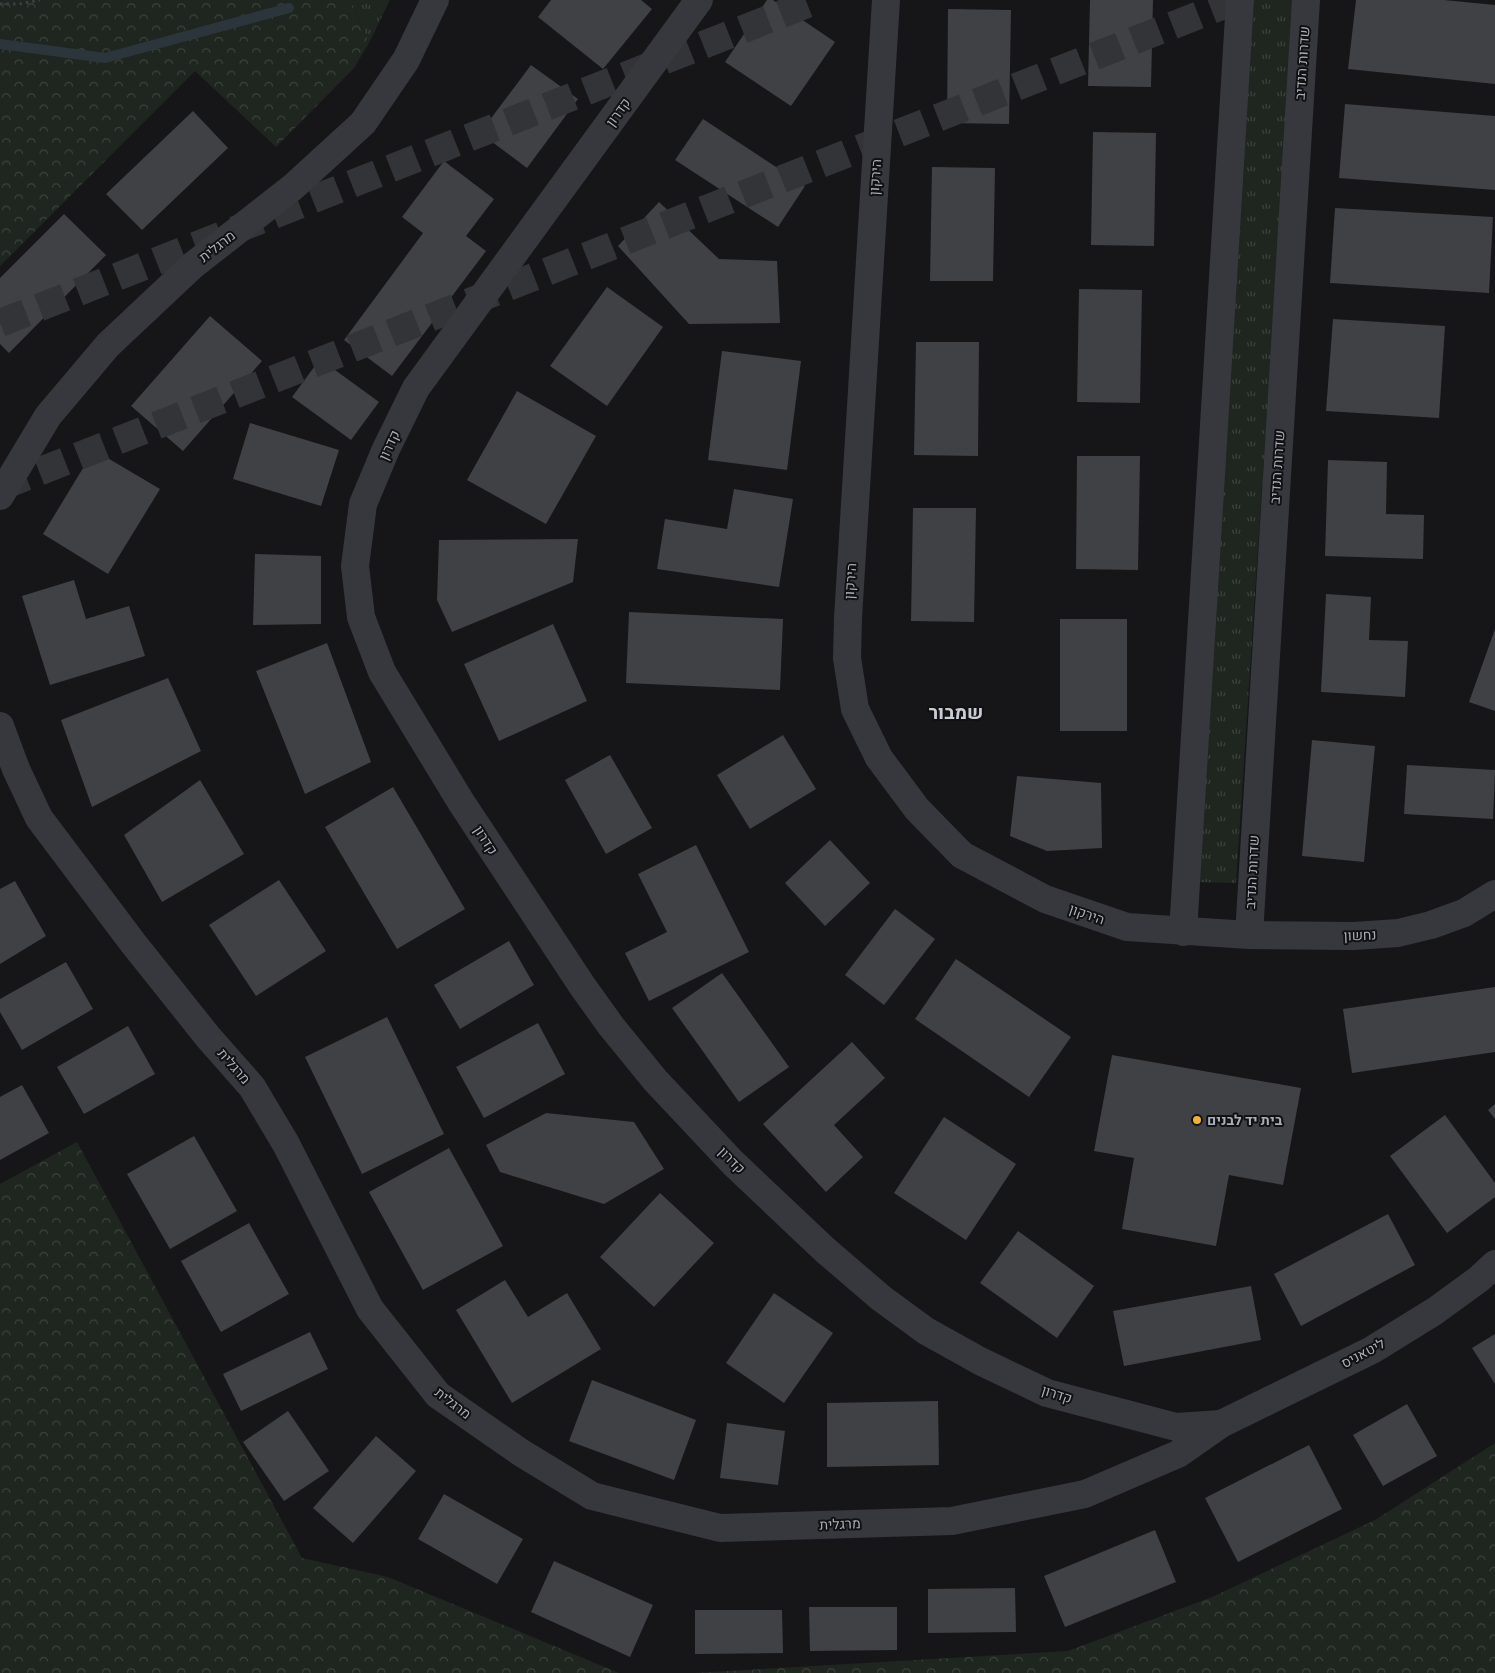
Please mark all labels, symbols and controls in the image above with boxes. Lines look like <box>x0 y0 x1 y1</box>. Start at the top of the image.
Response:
street label: שדרות הנדיב <box>1290 25 1314 101</box>
street label: קדרון <box>602 94 634 130</box>
street label: הירקון <box>865 158 885 196</box>
street label: מרגלית <box>195 226 239 266</box>
street label: קדרון <box>374 427 404 463</box>
street label: שדרות הנדיב <box>1265 429 1289 505</box>
street label: הירקון <box>840 562 860 600</box>
district label: שמבור <box>929 700 983 725</box>
street label: קדרון <box>470 822 502 858</box>
street label: שדרות הנדיב <box>1241 835 1263 909</box>
street label: הירקון <box>1067 900 1107 928</box>
street label: נחשון <box>1343 925 1377 945</box>
street label: מרגלית <box>214 1045 254 1087</box>
place label: בית יד לבנים <box>1207 1111 1283 1129</box>
marker: בית יד לבנים <box>1191 1114 1203 1126</box>
street label: קדרון <box>715 1143 749 1177</box>
street label: ליטאניס <box>1338 1334 1388 1372</box>
street label: קדרון <box>1039 1381 1075 1407</box>
street label: מרגלית <box>431 1383 475 1423</box>
street label: מרגלית <box>819 1514 861 1534</box>

